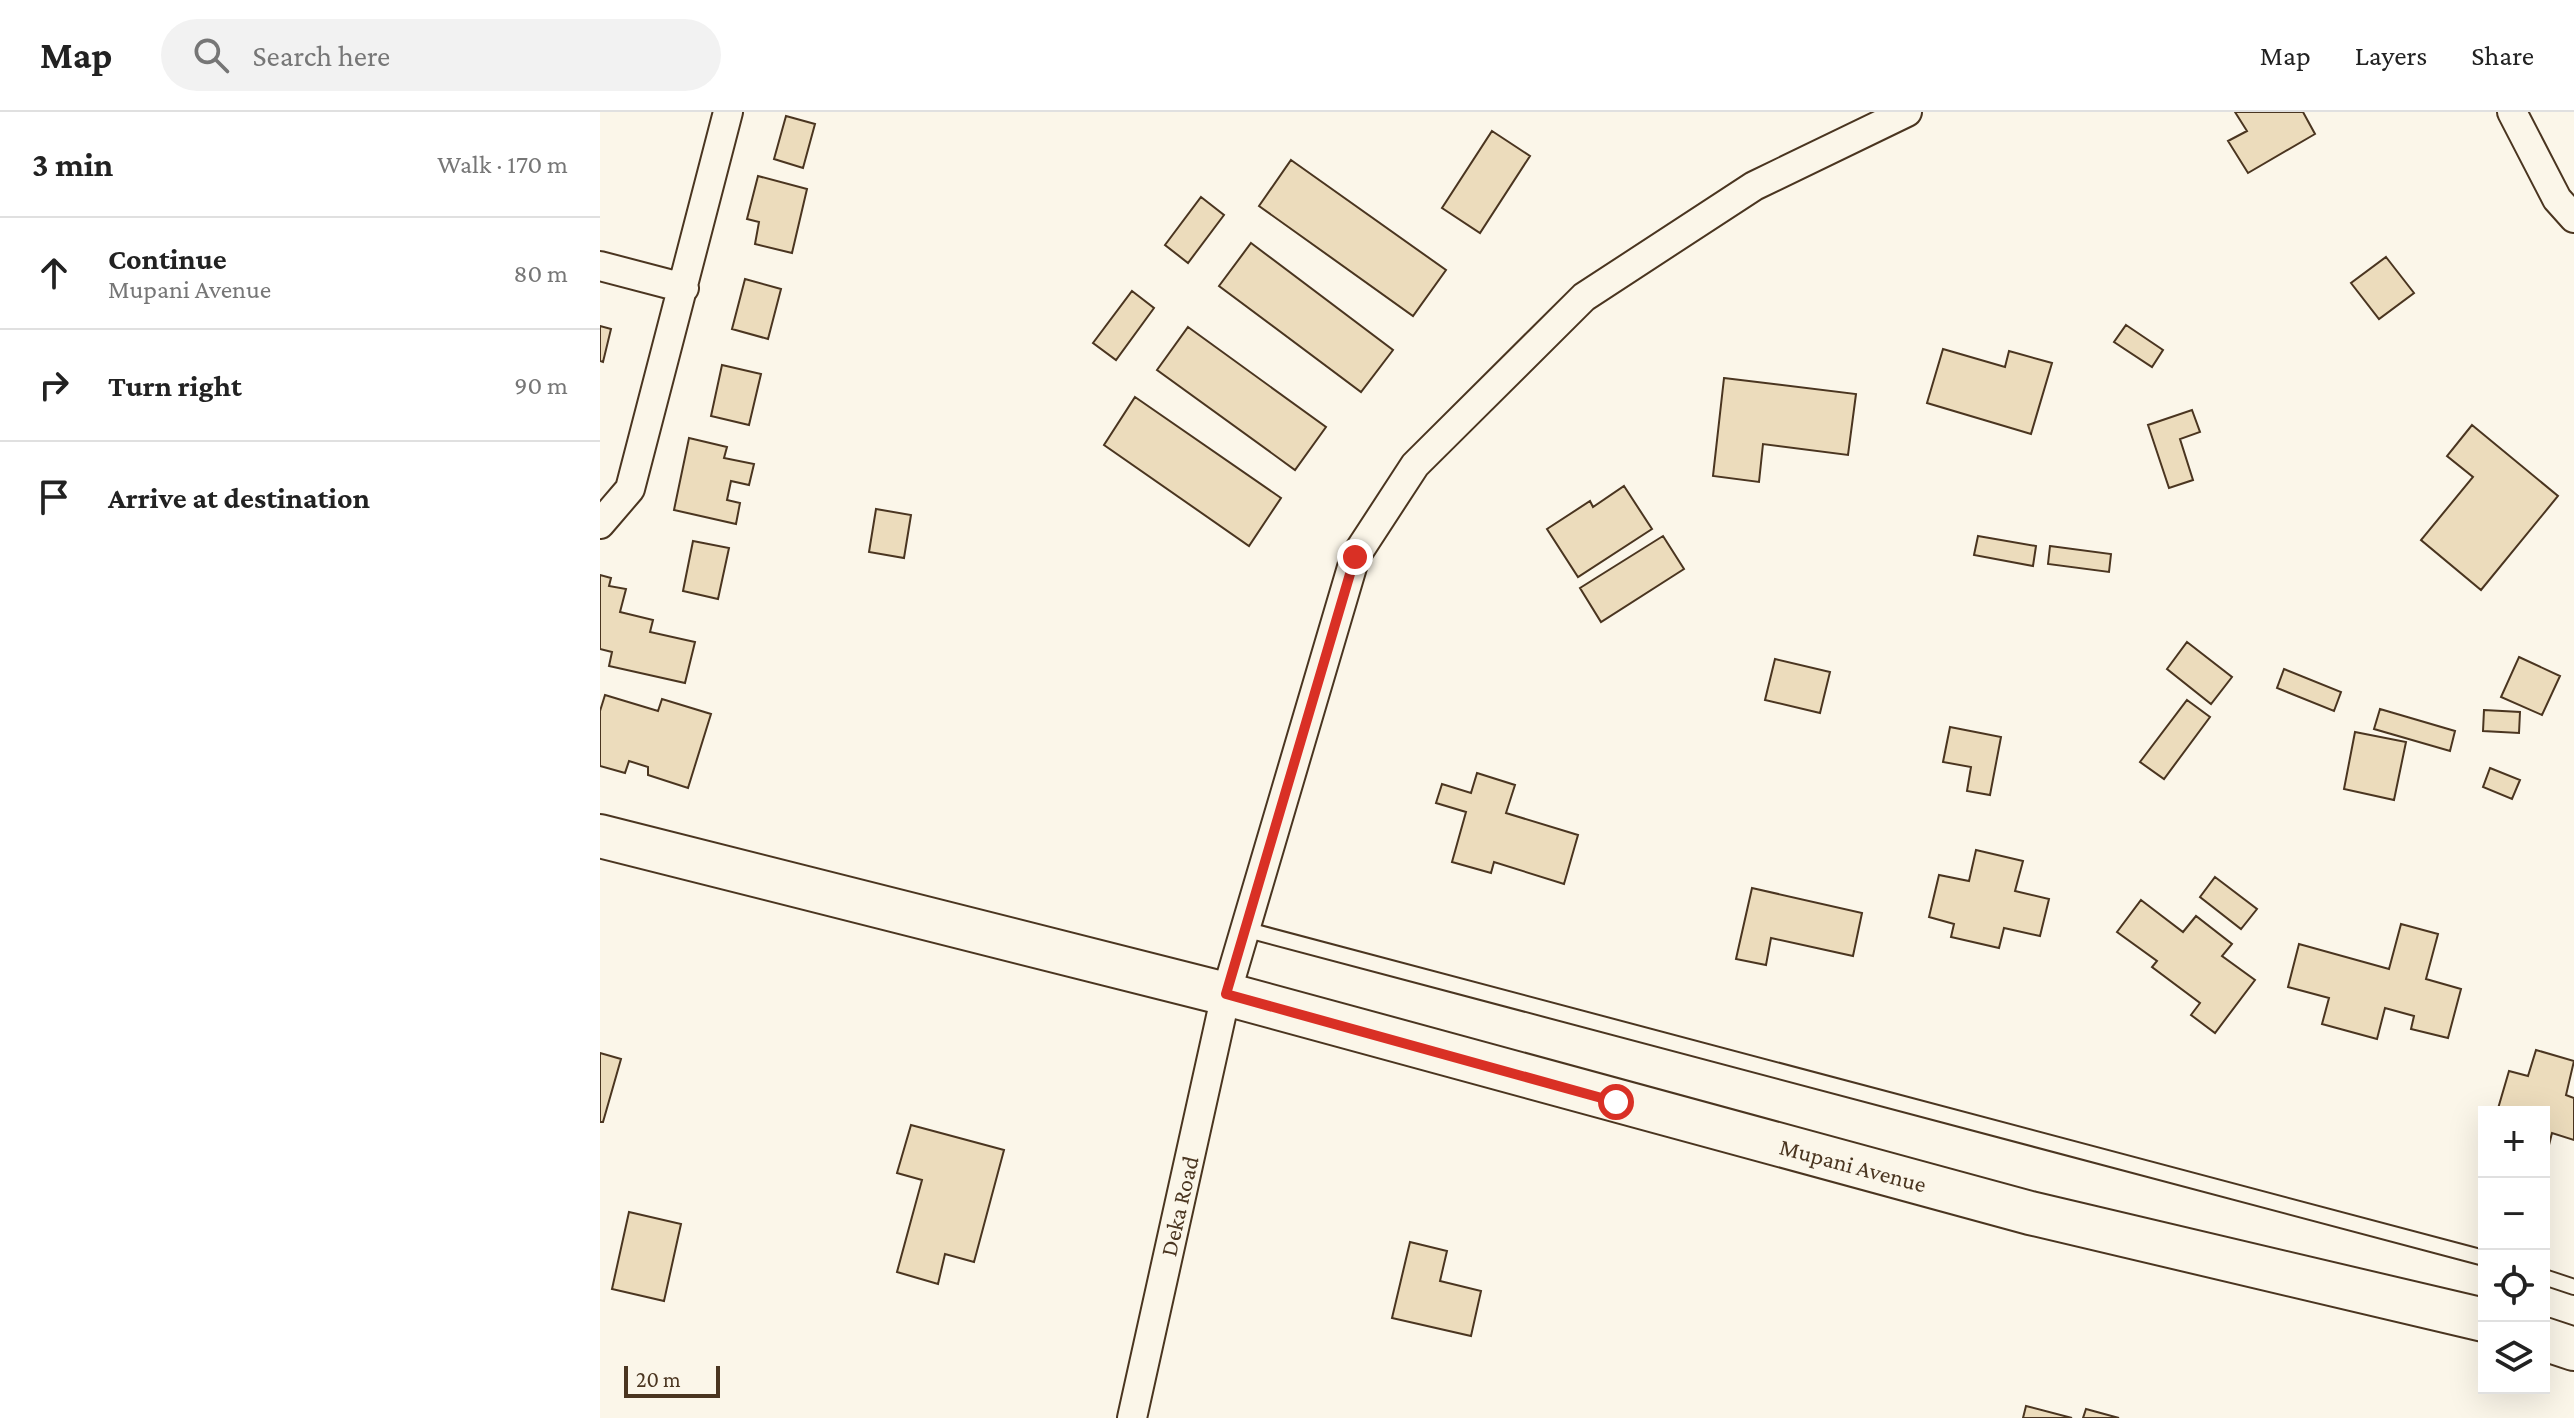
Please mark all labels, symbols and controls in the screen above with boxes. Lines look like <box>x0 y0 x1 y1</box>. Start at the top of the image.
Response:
search box <box>161 19 721 91</box>
icon: search <box>189 33 233 77</box>
text: Map <box>40 34 113 76</box>
text: Search here <box>253 39 390 72</box>
text: Map <box>2260 40 2311 71</box>
text: Layers <box>2355 40 2427 71</box>
text: Share <box>2471 40 2534 71</box>
text: 3 min <box>32 146 113 183</box>
text: Walk · 170 m <box>437 150 568 179</box>
text: Continue <box>108 242 227 275</box>
icon: ahead <box>32 251 76 295</box>
text: 80 m <box>514 259 568 288</box>
text: Mupani Avenue <box>108 275 271 304</box>
icon: right <box>32 363 76 407</box>
text: Turn right <box>108 369 242 402</box>
text: 90 m <box>514 371 568 400</box>
icon: arrive <box>32 475 76 519</box>
text: Arrive at destination <box>108 481 370 514</box>
route end <box>1337 539 1373 575</box>
route start <box>1598 1084 1634 1120</box>
map controls <box>2478 1106 2550 1394</box>
button: + <box>2478 1106 2550 1178</box>
street label: Mupani Avenue <box>1777 1132 1929 1198</box>
street label: Deka Road <box>1154 1153 1204 1259</box>
button: − <box>2478 1178 2550 1250</box>
button: locate <box>2478 1250 2550 1322</box>
button: layers <box>2478 1322 2550 1394</box>
scale bar <box>624 1362 720 1398</box>
text: 20 m <box>636 1367 681 1392</box>

